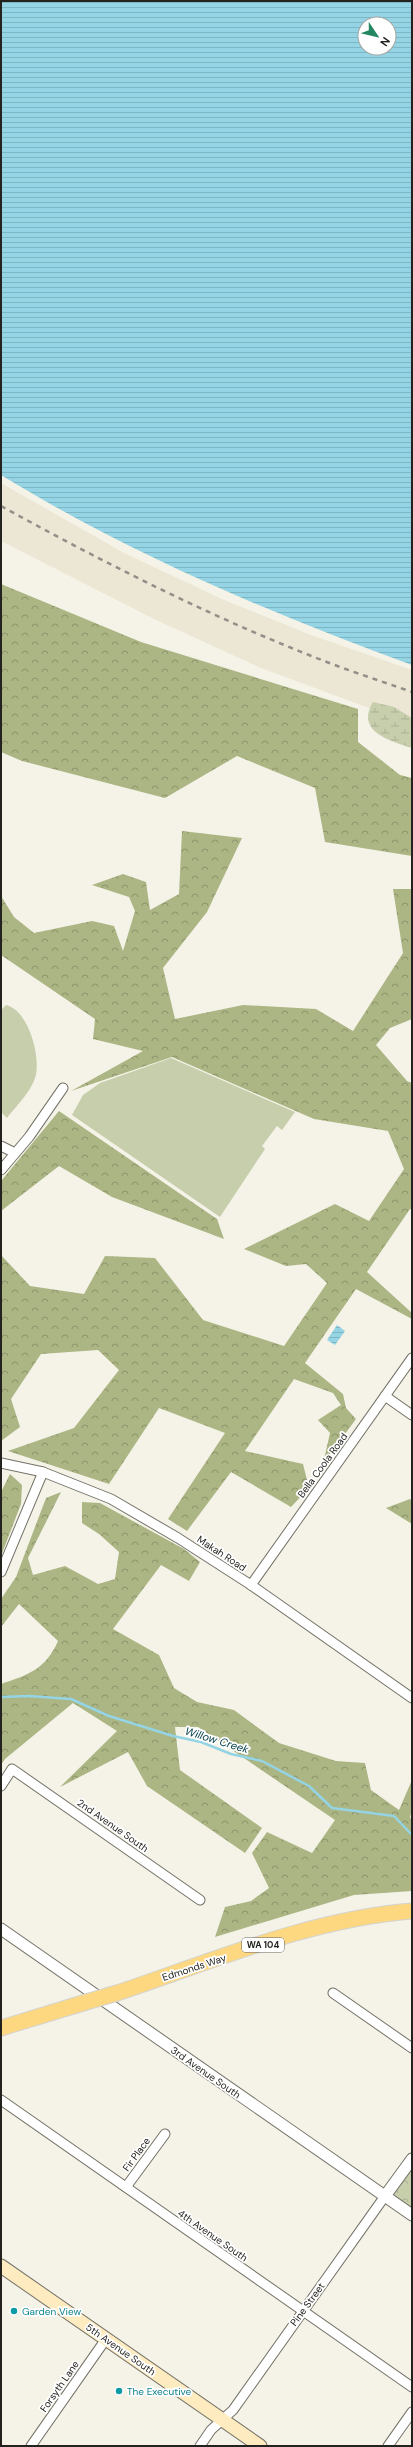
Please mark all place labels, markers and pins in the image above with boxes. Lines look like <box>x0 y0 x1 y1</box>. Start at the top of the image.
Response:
place label: Garden View <box>22 2305 81 2318</box>
marker: Garden View <box>9 2306 19 2316</box>
place label: The Executive <box>127 2385 192 2398</box>
marker: The Executive <box>114 2386 124 2396</box>

